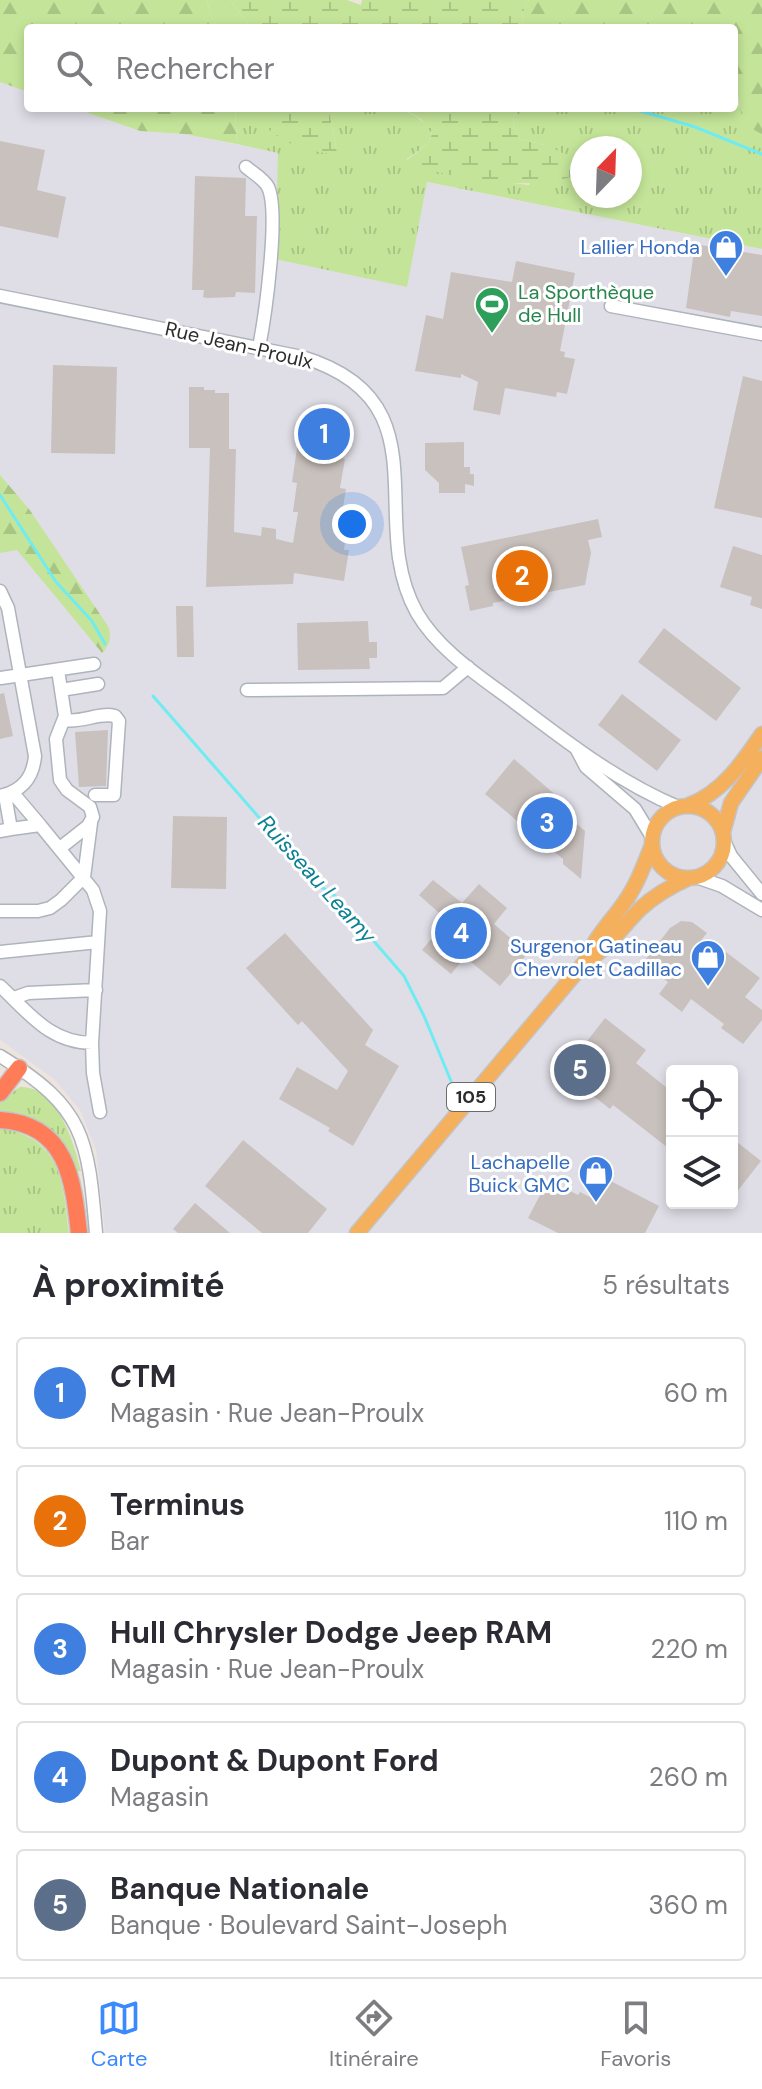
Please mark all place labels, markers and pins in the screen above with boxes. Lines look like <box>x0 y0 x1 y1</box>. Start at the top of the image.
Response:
shop icon: Lallier Honda <box>707 228 745 278</box>
place label: Lallier Honda <box>580 234 700 260</box>
place label: La Sporthèque de Hull <box>518 279 654 328</box>
sports icon: La Sporthèque de Hull <box>473 285 511 335</box>
pin: 1 <box>298 404 350 464</box>
pin: 2 <box>496 546 548 606</box>
pin: 3 <box>521 793 573 853</box>
pin: 4 <box>435 903 487 963</box>
place label: Surgenor Gatineau Chevrolet Cadillac <box>510 933 682 982</box>
shop icon: Surgenor Gatineau Chevrolet Cadillac <box>689 938 727 988</box>
pin: 5 <box>554 1040 606 1100</box>
place label: Lachapelle Buick GMC <box>469 1149 570 1198</box>
shop icon: Lachapelle Buick GMC <box>577 1154 615 1204</box>

